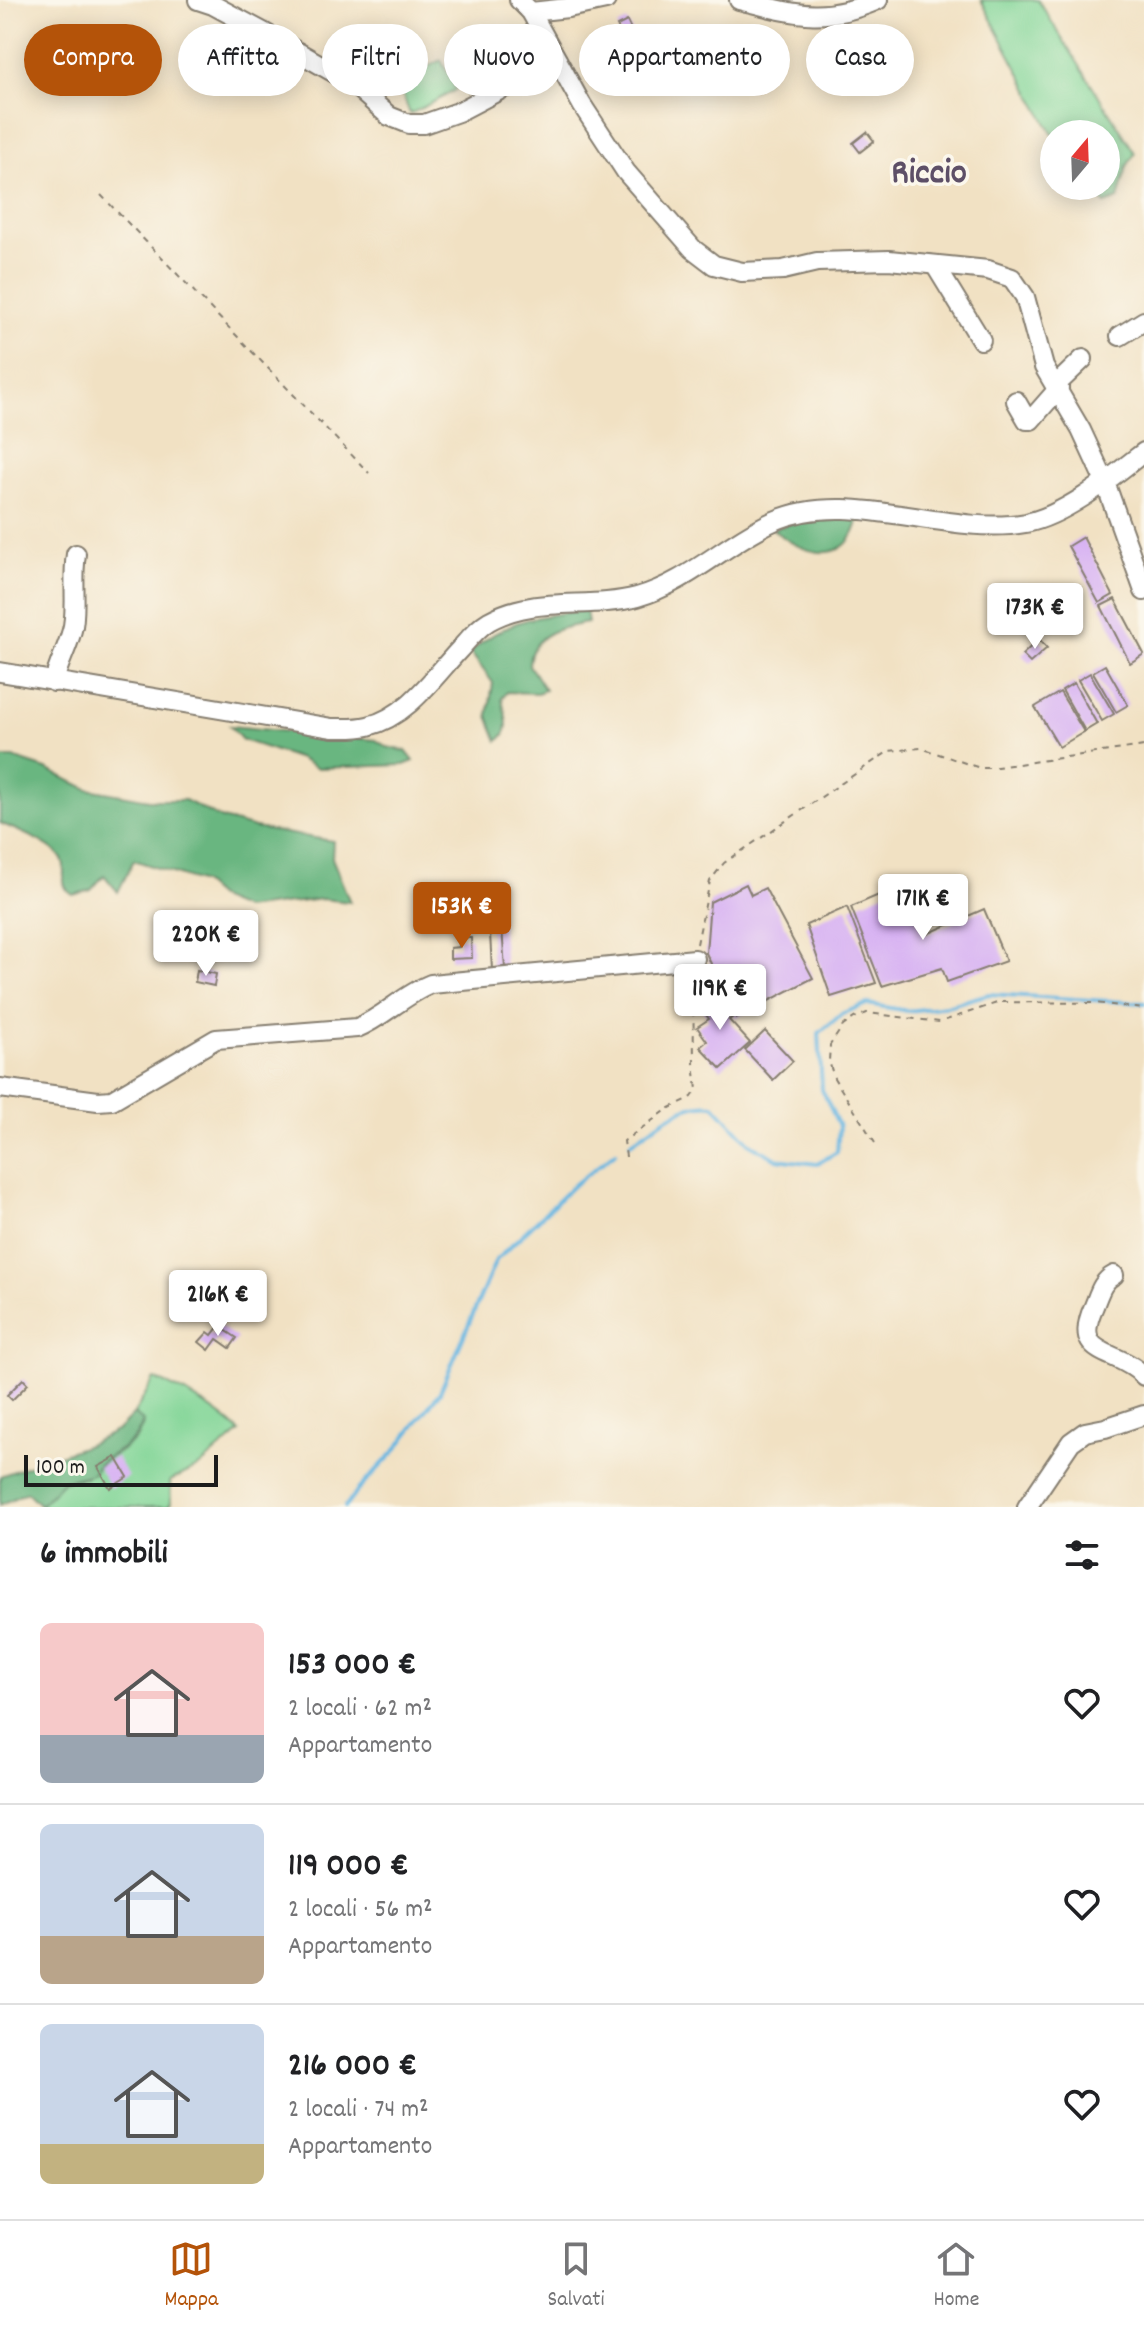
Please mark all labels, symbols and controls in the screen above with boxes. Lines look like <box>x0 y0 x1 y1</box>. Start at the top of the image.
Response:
chip: Compra <box>24 24 162 96</box>
chip: Affitta <box>178 24 306 96</box>
chip: Filtri <box>322 24 428 96</box>
chip: Nuovo <box>444 24 563 96</box>
chip: Appartamento <box>579 24 790 96</box>
chip: Casa <box>806 24 914 96</box>
north arrow <box>1040 120 1120 200</box>
map controls <box>1040 120 1120 200</box>
district label: Riccio <box>891 149 967 201</box>
pin: 173K € <box>970 583 1100 651</box>
text: 173K € <box>1005 590 1065 627</box>
pin: 171K € <box>858 874 988 942</box>
text: 171K € <box>896 881 950 918</box>
pin: 153K € <box>397 882 527 950</box>
text: 153K € <box>431 889 493 926</box>
pin: 220K € <box>141 910 271 978</box>
text: 220K € <box>171 917 241 954</box>
pin: 119K € <box>655 964 785 1032</box>
text: 119K € <box>692 971 748 1008</box>
pin: 216K € <box>153 1270 283 1338</box>
text: 216K € <box>187 1277 249 1314</box>
scale bar <box>24 1451 218 1487</box>
text: 100 m <box>36 1453 85 1484</box>
text: 6 immobili <box>40 1531 168 1580</box>
icon: filters <box>1060 1533 1104 1577</box>
text: 153 000 € <box>288 1642 416 1691</box>
icon: home <box>104 1655 200 1751</box>
icon: heart <box>1060 1681 1104 1725</box>
text: 2 locali · 62 m² <box>288 1691 432 1728</box>
text: Appartamento <box>288 1728 432 1765</box>
text: 119 000 € <box>288 1843 409 1892</box>
icon: home <box>104 1856 200 1952</box>
icon: heart <box>1060 1882 1104 1926</box>
text: 2 locali · 56 m² <box>288 1892 433 1929</box>
text: Appartamento <box>288 1929 432 1966</box>
text: 216 000 € <box>288 2043 417 2092</box>
icon: home <box>104 2056 200 2152</box>
icon: heart <box>1060 2082 1104 2126</box>
text: 2 locali · 74 m² <box>288 2092 429 2129</box>
text: Appartamento <box>288 2129 432 2166</box>
tab: Mappa <box>165 2237 218 2316</box>
tab: Salvati <box>548 2237 604 2316</box>
tab: Home <box>934 2237 979 2316</box>

